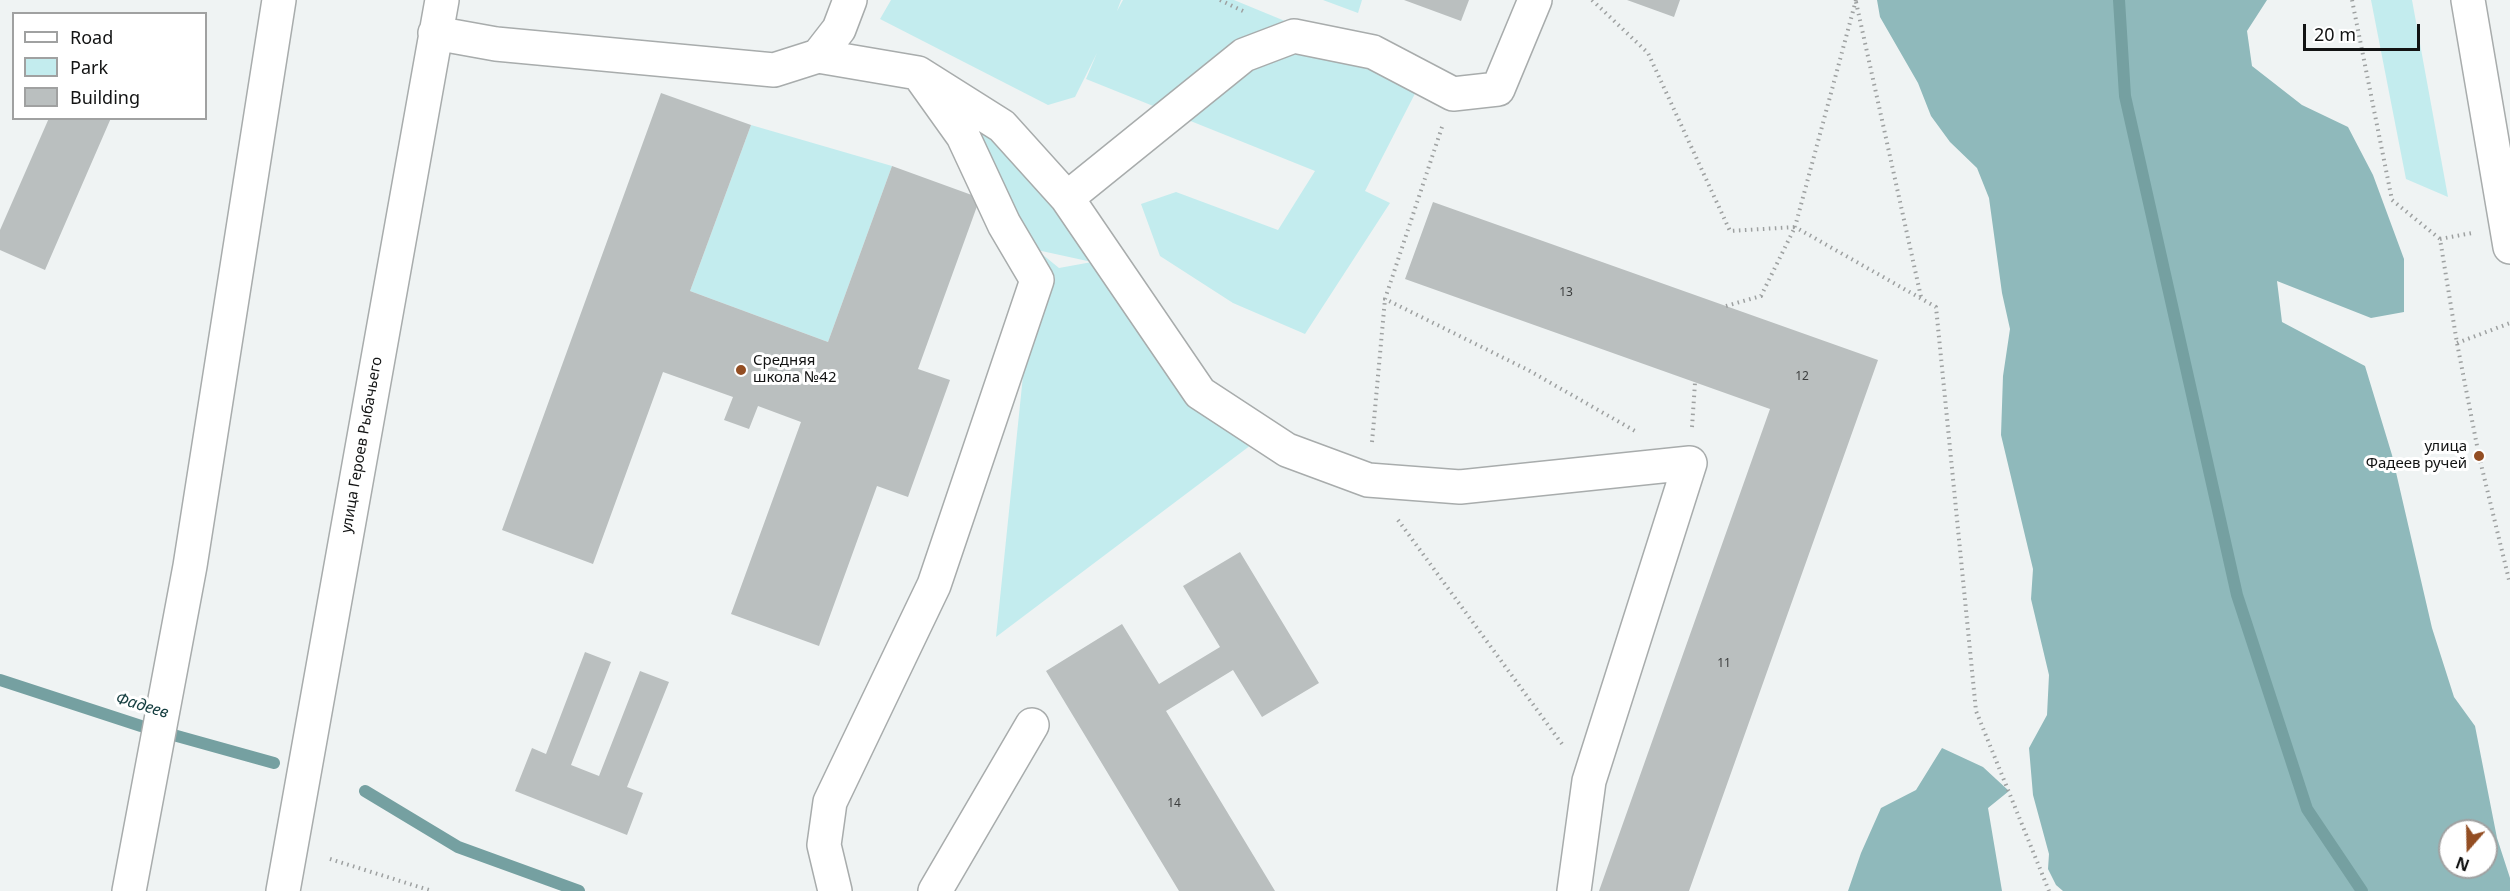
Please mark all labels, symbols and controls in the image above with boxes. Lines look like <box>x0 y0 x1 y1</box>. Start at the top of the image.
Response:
legend <box>12 12 207 120</box>
scale bar <box>2306 12 2423 50</box>
text: 20 m <box>2314 22 2356 46</box>
text: Road <box>70 25 113 49</box>
text: Park <box>70 55 108 79</box>
text: Building <box>70 85 140 109</box>
house number: 13 <box>1559 286 1573 300</box>
place label: Средняя школа №42 <box>753 352 836 387</box>
street label: улица Героев Рыбачьего <box>338 355 386 535</box>
marker: Средняя школа №42 <box>734 363 748 377</box>
house number: 12 <box>1795 370 1809 384</box>
place label: улица Фадеев ручей <box>2366 438 2467 473</box>
marker: улица Фадеев ручей <box>2472 449 2486 463</box>
house number: 11 <box>1717 657 1731 671</box>
water label: Фадеев <box>113 689 171 723</box>
house number: 14 <box>1167 797 1181 811</box>
north arrow <box>2438 819 2498 879</box>
text: N <box>2453 851 2472 877</box>

